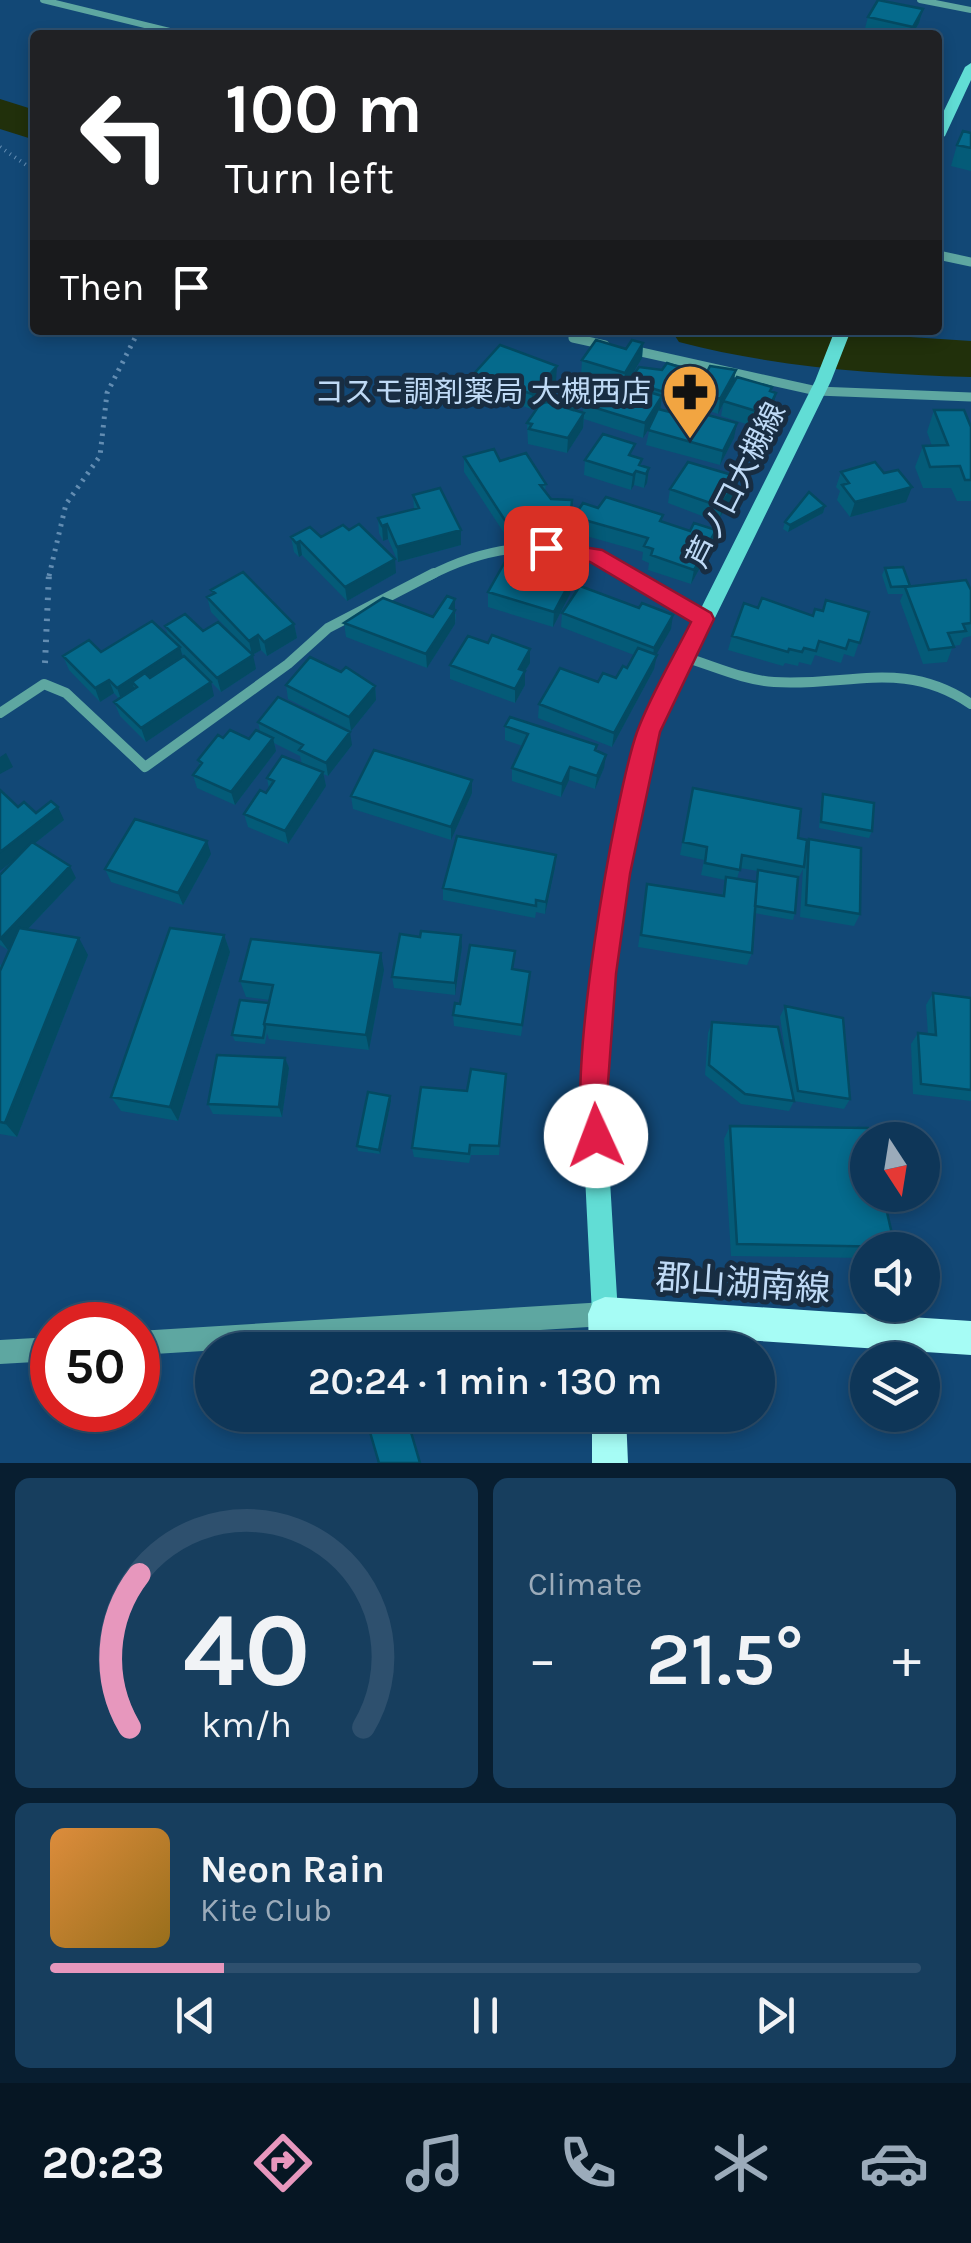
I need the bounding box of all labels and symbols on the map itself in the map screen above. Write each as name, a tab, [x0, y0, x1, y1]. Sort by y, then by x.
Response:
pharmacy icon: コスモ調剤薬局 大槻西店	[660, 362, 720, 441]
place label: コスモ調剤薬局 大槻西店	[314, 374, 651, 410]
street label: 芦ノ口大槻線	[679, 397, 793, 573]
pin	[504, 506, 589, 591]
position arrow	[544, 1084, 648, 1188]
north arrow	[850, 1122, 940, 1212]
street label: 郡山湖南線	[654, 1257, 832, 1310]
speed limit sign: 50	[30, 1302, 160, 1432]

